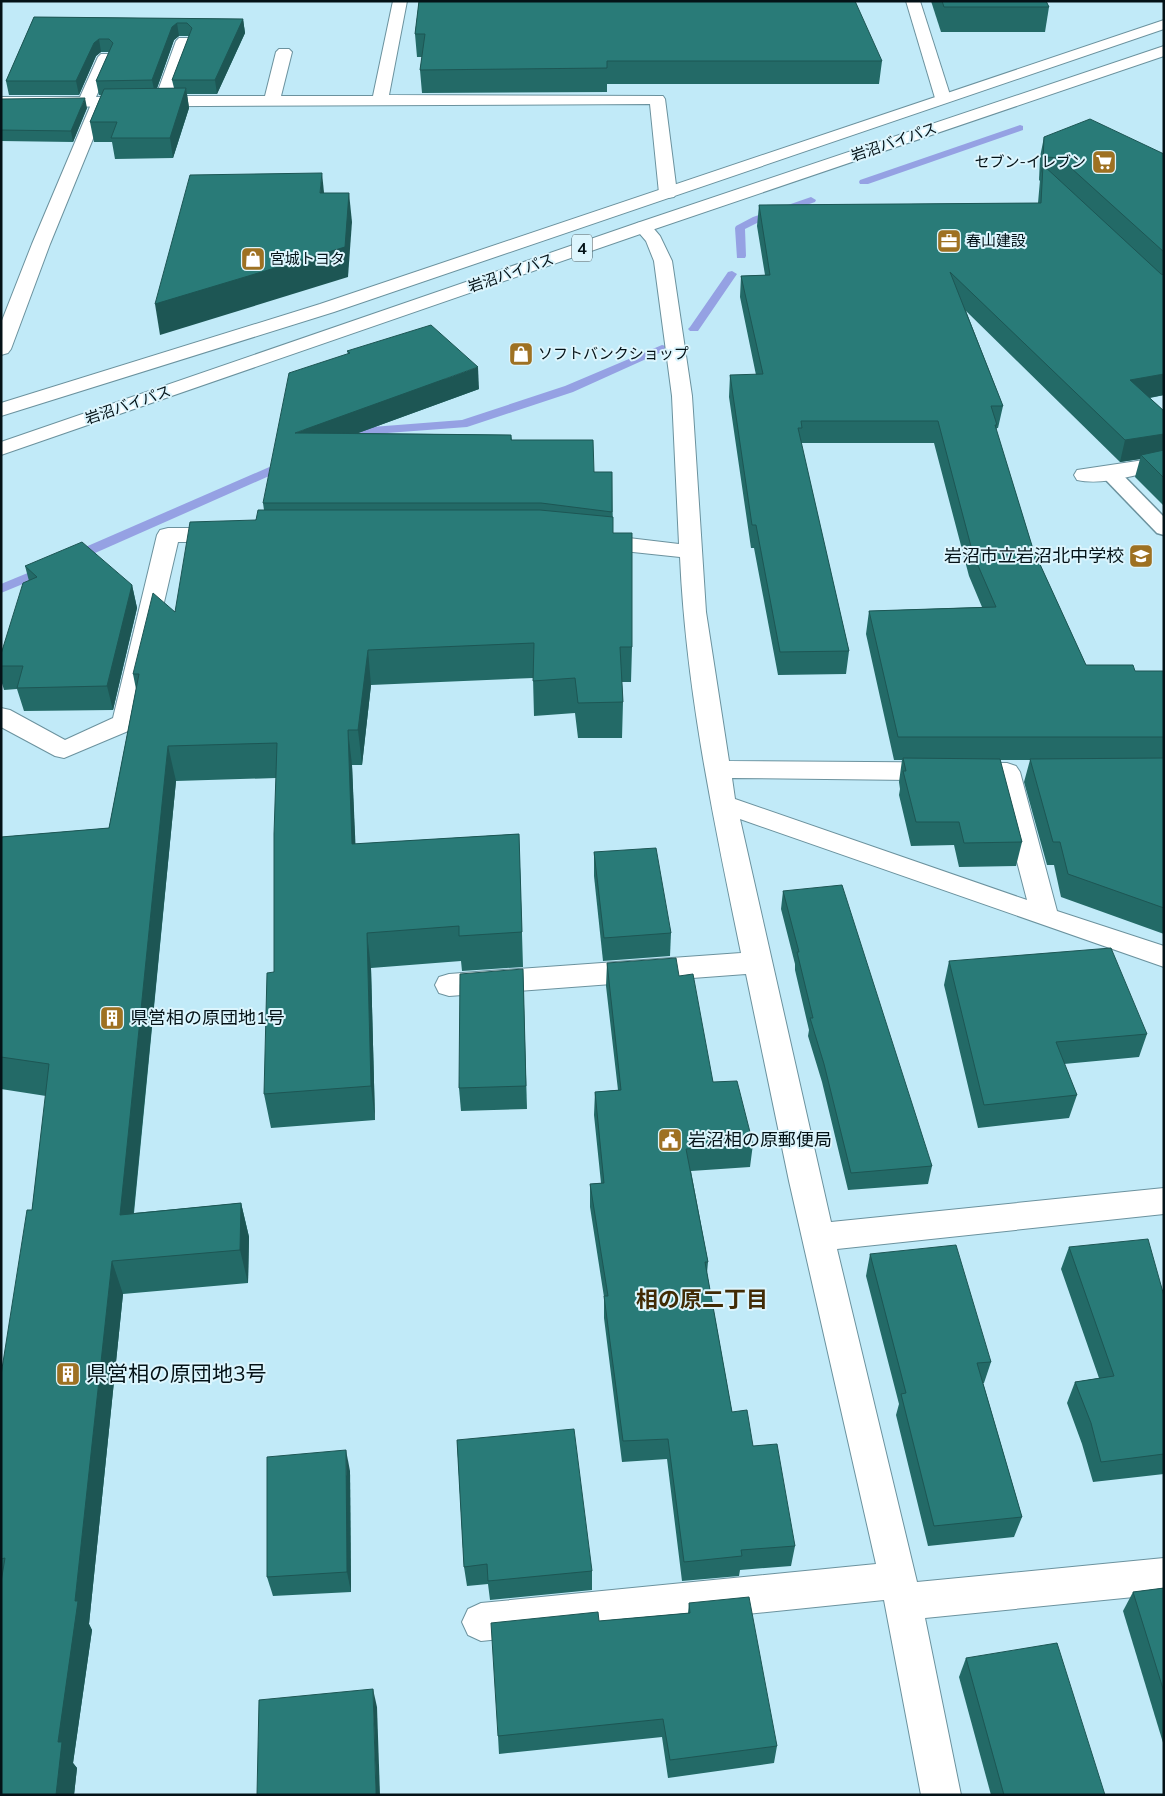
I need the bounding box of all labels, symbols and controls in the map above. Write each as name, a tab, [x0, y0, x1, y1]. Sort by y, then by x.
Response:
street label: 岩沼バイパス	[848, 118, 939, 165]
supermarket icon: セブン-イレブン	[1091, 149, 1117, 175]
place label: セブン-イレブン	[975, 152, 1086, 171]
office icon: 春山建設	[936, 228, 962, 254]
place label: 春山建設	[966, 231, 1026, 250]
road number: 4	[572, 234, 592, 262]
shop icon: 宮城トヨタ	[240, 246, 266, 272]
place label: 宮城トヨタ	[270, 249, 345, 268]
street label: 岩沼バイパス	[465, 249, 556, 296]
shop icon: ソフトバンクショップ	[508, 341, 534, 367]
place label: ソフトバンクショップ	[538, 344, 689, 363]
street label: 岩沼バイパス	[82, 381, 173, 428]
school or university icon: 岩沼市立岩沼北中学校	[1128, 543, 1154, 569]
place label: 岩沼市立岩沼北中学校	[944, 544, 1124, 567]
building icon: 県営相の原団地1号	[99, 1005, 125, 1031]
place label: 県営相の原団地1号	[130, 1006, 285, 1029]
public building icon: 岩沼相の原郵便局	[657, 1127, 683, 1153]
place label: 岩沼相の原郵便局	[688, 1128, 832, 1151]
district label: 相の原二丁目	[636, 1285, 768, 1313]
place label: 県営相の原団地3号	[86, 1360, 267, 1386]
building icon: 県営相の原団地3号	[55, 1361, 81, 1387]

